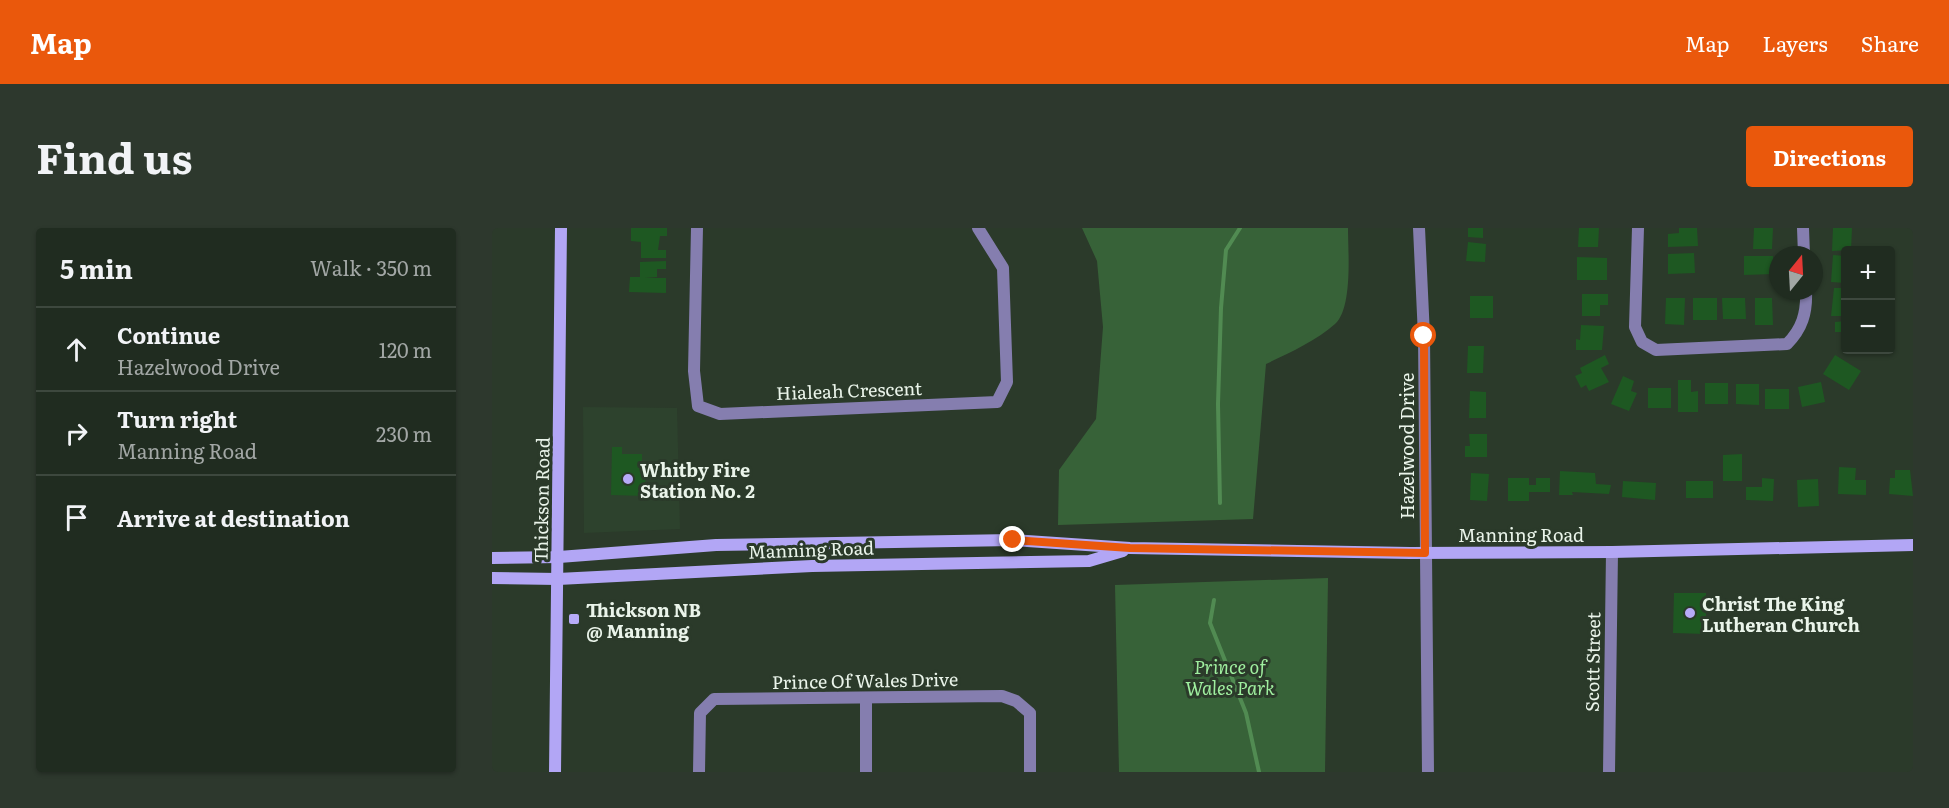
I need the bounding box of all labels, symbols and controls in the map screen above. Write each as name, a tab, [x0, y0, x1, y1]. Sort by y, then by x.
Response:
text: Map	[30, 21, 92, 63]
text: Map	[1685, 27, 1730, 58]
text: Layers	[1763, 27, 1828, 58]
text: Share	[1861, 27, 1919, 58]
text: Find us	[36, 125, 193, 187]
button: Directions	[1746, 126, 1913, 187]
north arrow	[1769, 246, 1823, 300]
map controls	[1841, 246, 1895, 354]
button: +	[1841, 246, 1895, 300]
text: 5 min	[60, 248, 133, 287]
text: Walk · 350 m	[310, 252, 432, 282]
button: −	[1841, 300, 1895, 354]
text: Continue	[117, 318, 220, 351]
route start	[1410, 322, 1436, 348]
icon: ahead	[60, 333, 93, 366]
text: 120 m	[379, 334, 432, 364]
text: Hazelwood Drive	[117, 351, 280, 381]
street label: Hazelwood Drive	[1393, 373, 1420, 519]
street label: Hialeah Crescent	[776, 374, 923, 406]
text: Turn right	[117, 402, 237, 435]
icon: right	[60, 417, 93, 450]
text: 230 m	[376, 418, 432, 448]
text: Manning Road	[117, 435, 257, 465]
street label: Thickson Road	[526, 437, 556, 563]
place label: Whitby Fire Station No. 2	[640, 456, 755, 504]
marker: Whitby Fire Station No. 2	[621, 472, 635, 486]
icon: arrive	[60, 501, 93, 534]
text: Arrive at destination	[117, 501, 350, 534]
street label: Manning Road	[1458, 521, 1584, 548]
route end	[999, 526, 1025, 552]
street label: Manning Road	[748, 533, 874, 565]
place label: Christ The King Lutheran Church	[1702, 590, 1860, 638]
place label: Thickson NB @ Manning	[586, 596, 701, 644]
marker: Christ The King Lutheran Church	[1683, 606, 1697, 620]
street label: Scott Street	[1578, 611, 1606, 712]
marker: Thickson NB @ Manning	[567, 612, 581, 626]
park label: Prince of Wales Park	[1185, 653, 1275, 701]
street label: Prince Of Wales Drive	[772, 665, 958, 695]

